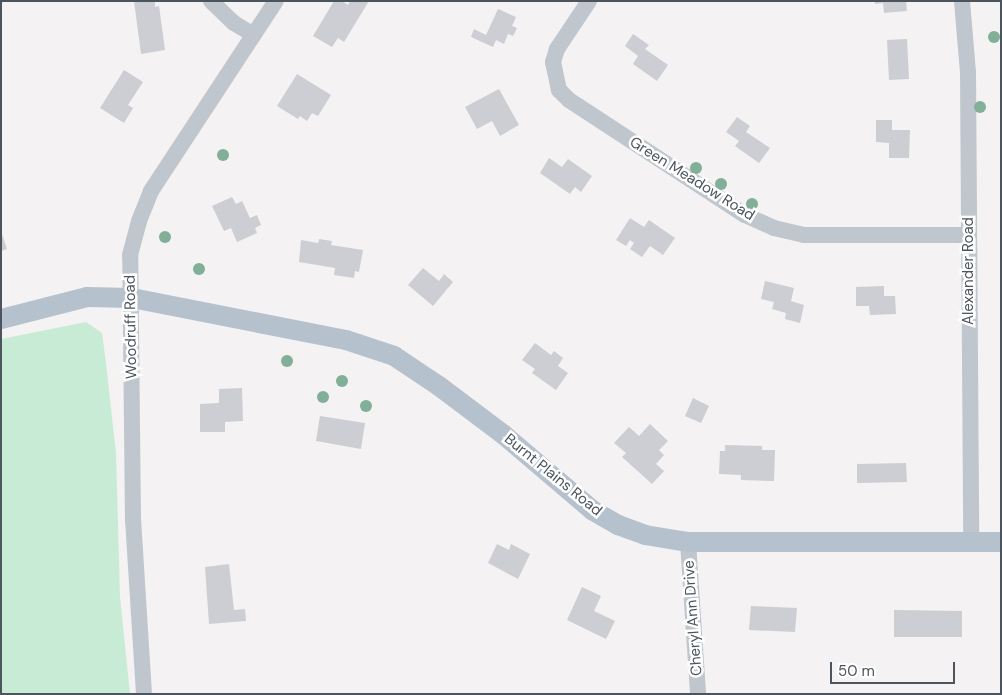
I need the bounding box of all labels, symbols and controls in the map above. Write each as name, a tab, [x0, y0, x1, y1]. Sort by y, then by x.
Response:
street label: Green Meadow Road	[626, 133, 758, 225]
street label: Alexander Road	[960, 217, 978, 325]
street label: Woodruff Road	[121, 275, 141, 379]
street label: Burnt Plains Road	[501, 430, 605, 520]
street label: Cheryl Ann Drive	[680, 560, 706, 676]
scale bar	[832, 652, 957, 684]
text: 50 m	[838, 661, 875, 681]

